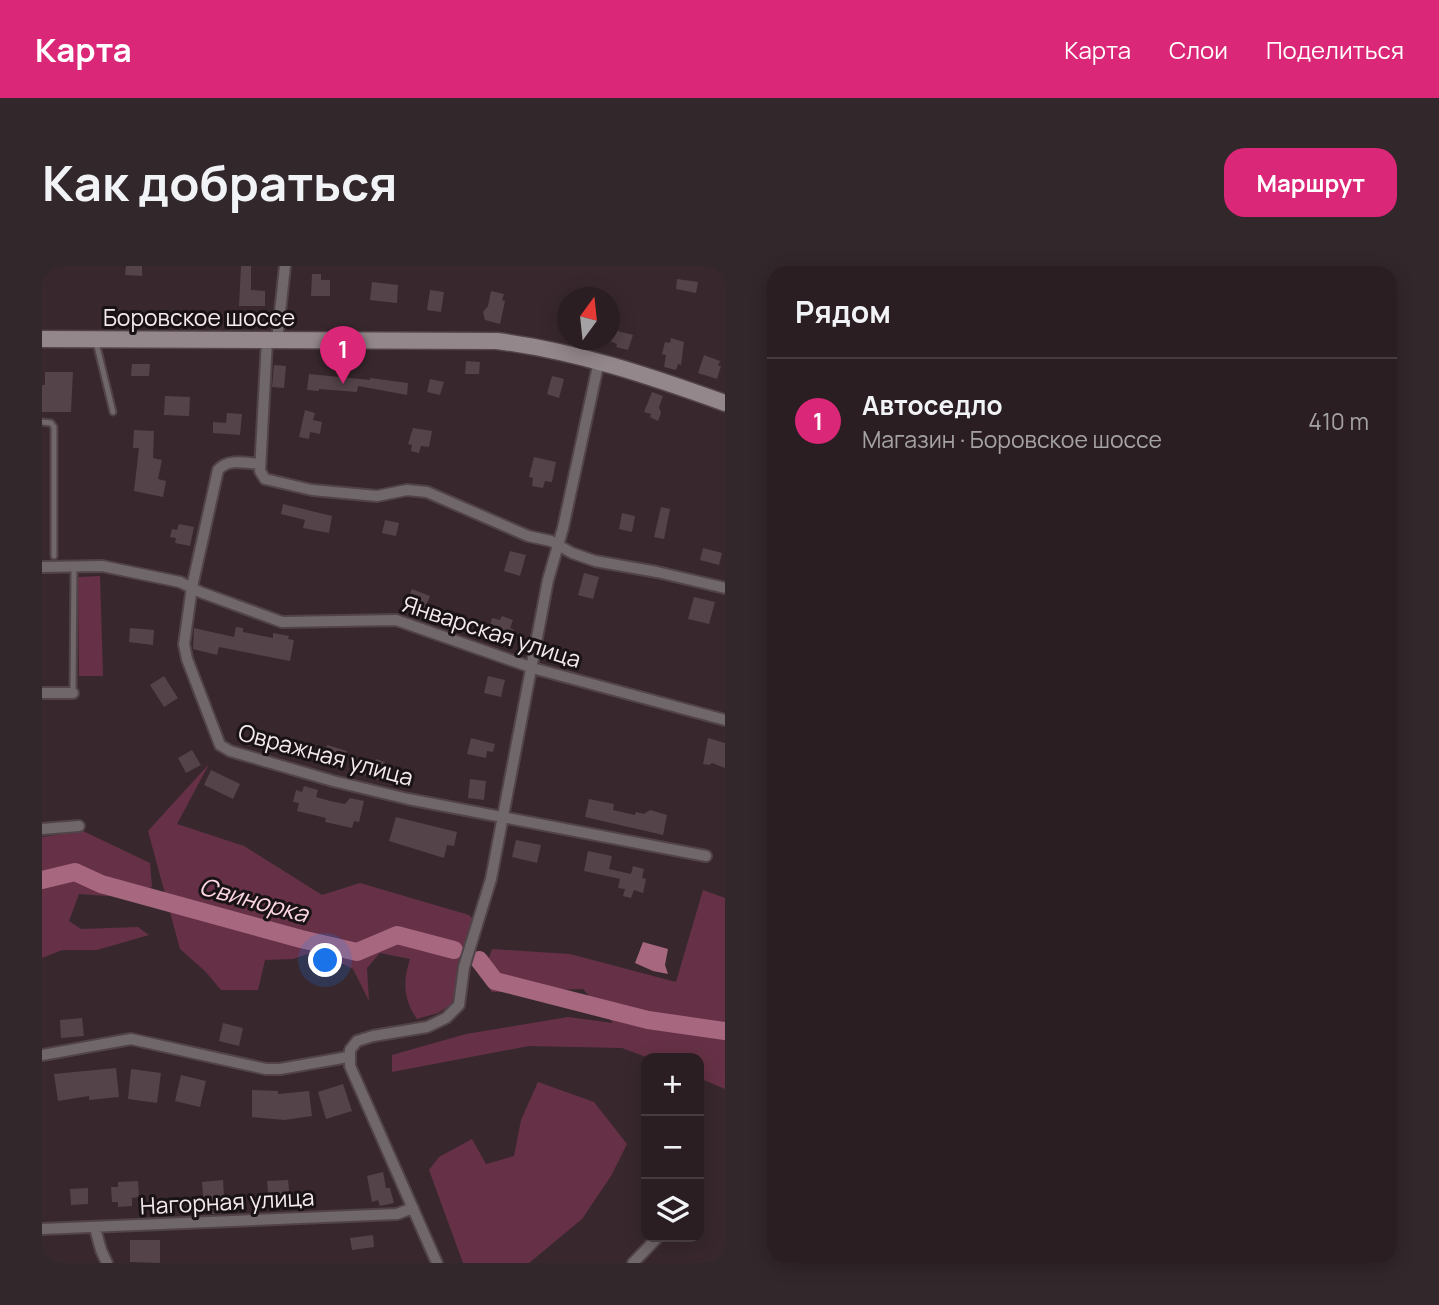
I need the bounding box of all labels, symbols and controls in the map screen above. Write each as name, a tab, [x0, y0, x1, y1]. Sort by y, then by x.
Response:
text: Карта	[35, 27, 132, 72]
text: Карта	[1064, 33, 1131, 66]
text: Слои	[1169, 33, 1228, 66]
text: Поделиться	[1266, 33, 1404, 66]
button: Маршрут	[1224, 148, 1397, 217]
text: Как добраться	[42, 149, 397, 216]
north arrow	[557, 287, 620, 350]
text: Рядом	[795, 291, 891, 332]
street label: Боровское шоссе	[103, 301, 295, 333]
pin: 1	[320, 326, 366, 384]
text: Автоседло	[862, 387, 1002, 423]
text: 1	[813, 405, 823, 437]
text: 410 m	[1308, 405, 1369, 437]
text: Магазин · Боровское шоссе	[862, 423, 1162, 455]
street label: Январская улица	[399, 587, 585, 675]
street label: Овражная улица	[235, 715, 417, 793]
water label: Свинорка	[196, 869, 314, 930]
your location	[308, 943, 342, 977]
map controls	[641, 1053, 704, 1242]
button: +	[641, 1053, 704, 1116]
button: −	[641, 1116, 704, 1179]
button: layers	[641, 1179, 704, 1242]
street label: Нагорная улица	[139, 1180, 315, 1222]

